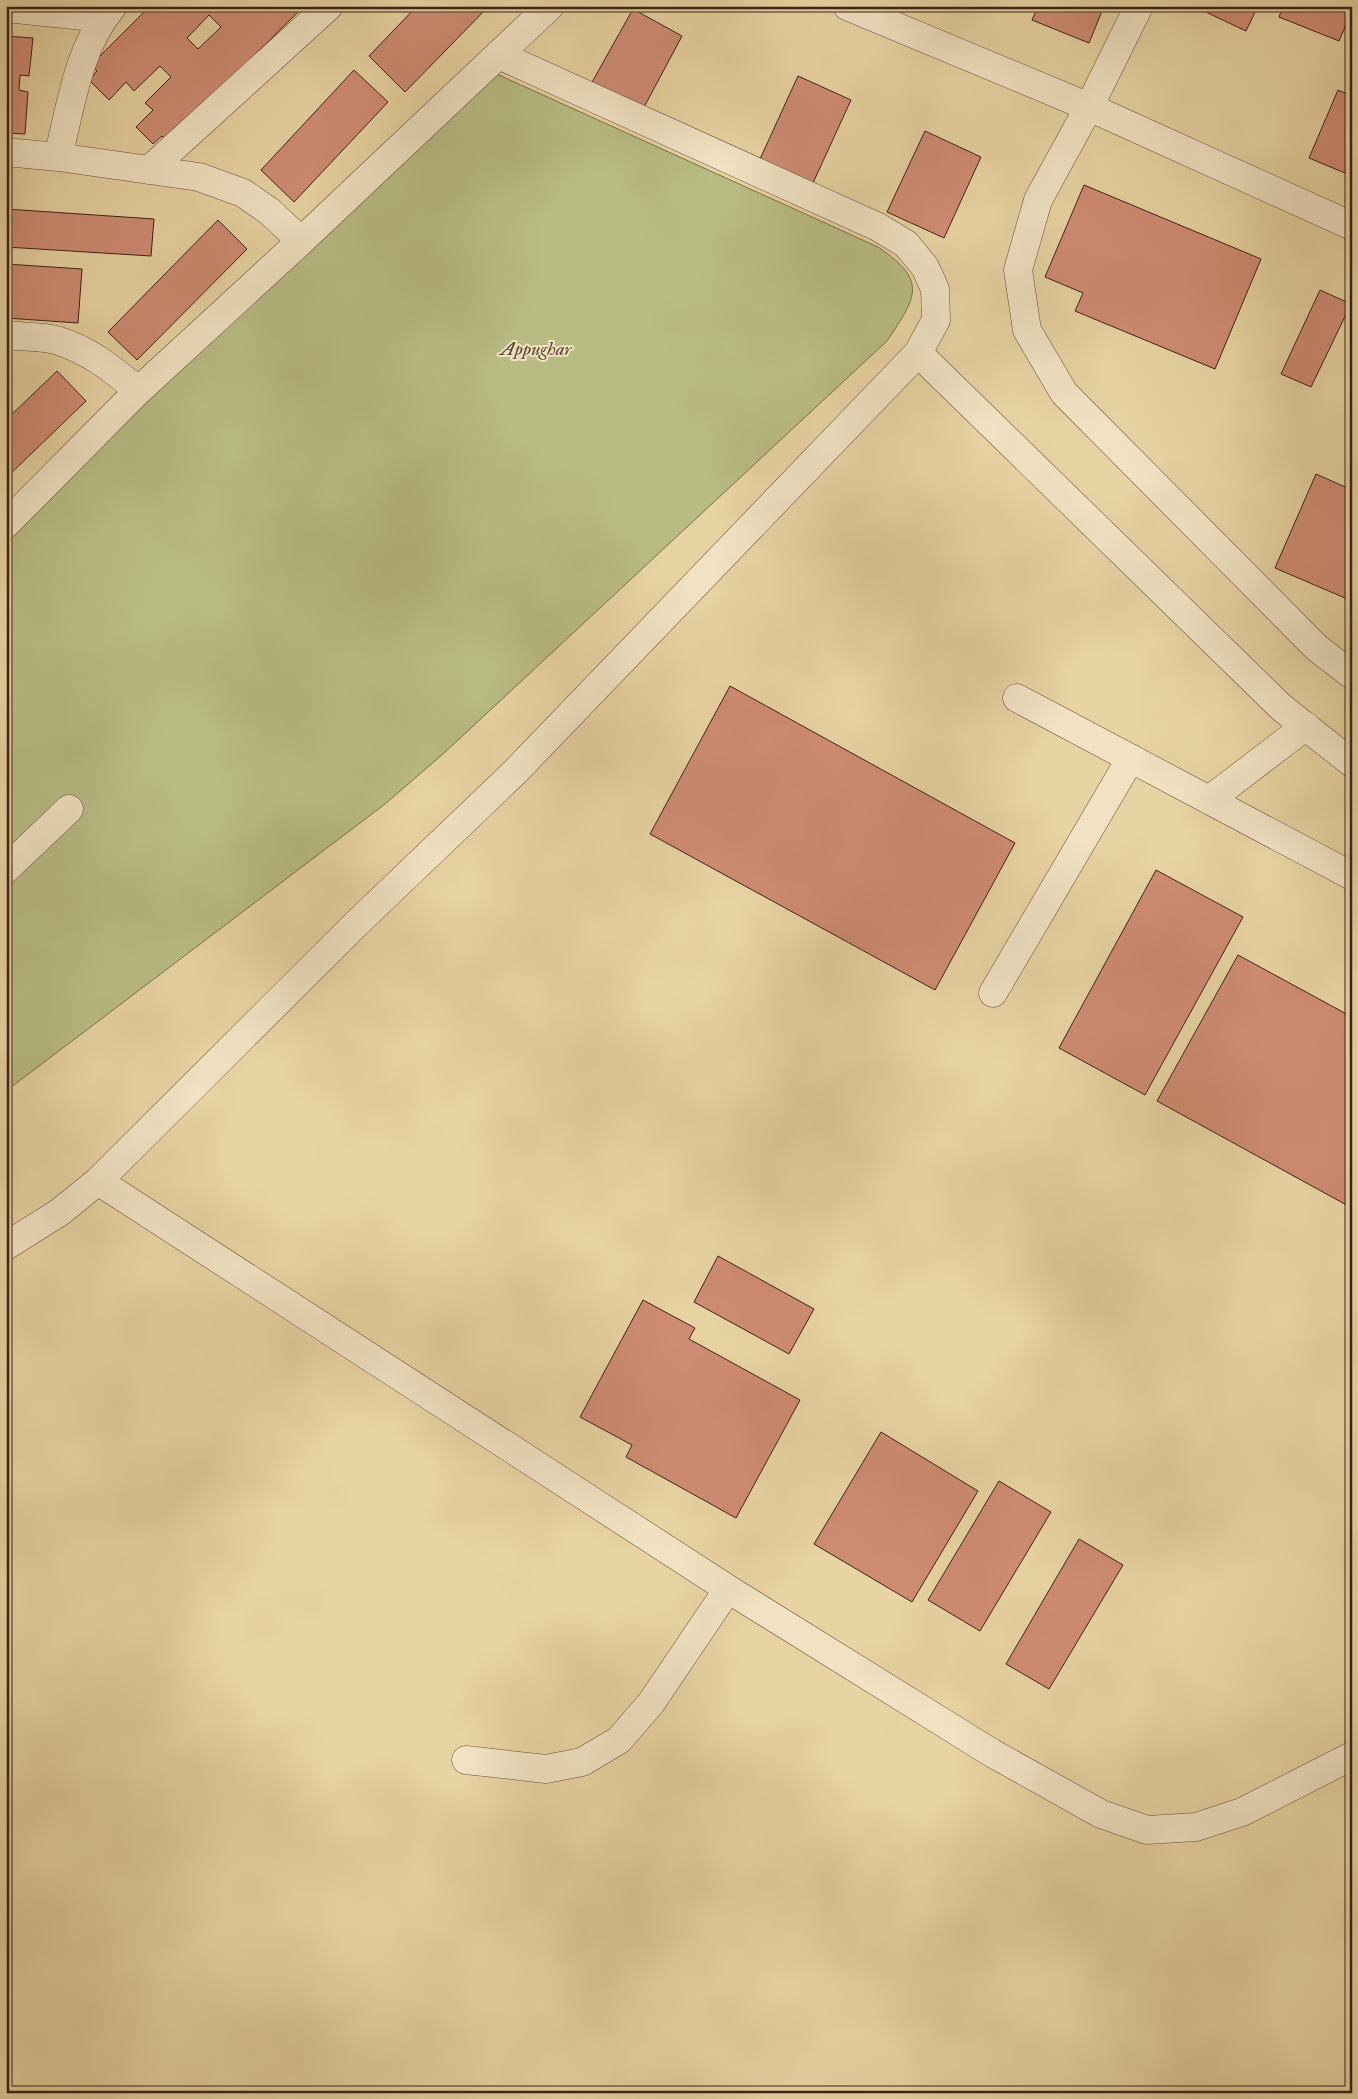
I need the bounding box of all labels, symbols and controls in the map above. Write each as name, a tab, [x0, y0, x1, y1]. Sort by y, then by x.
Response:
park label: Appughar	[498, 337, 573, 361]

